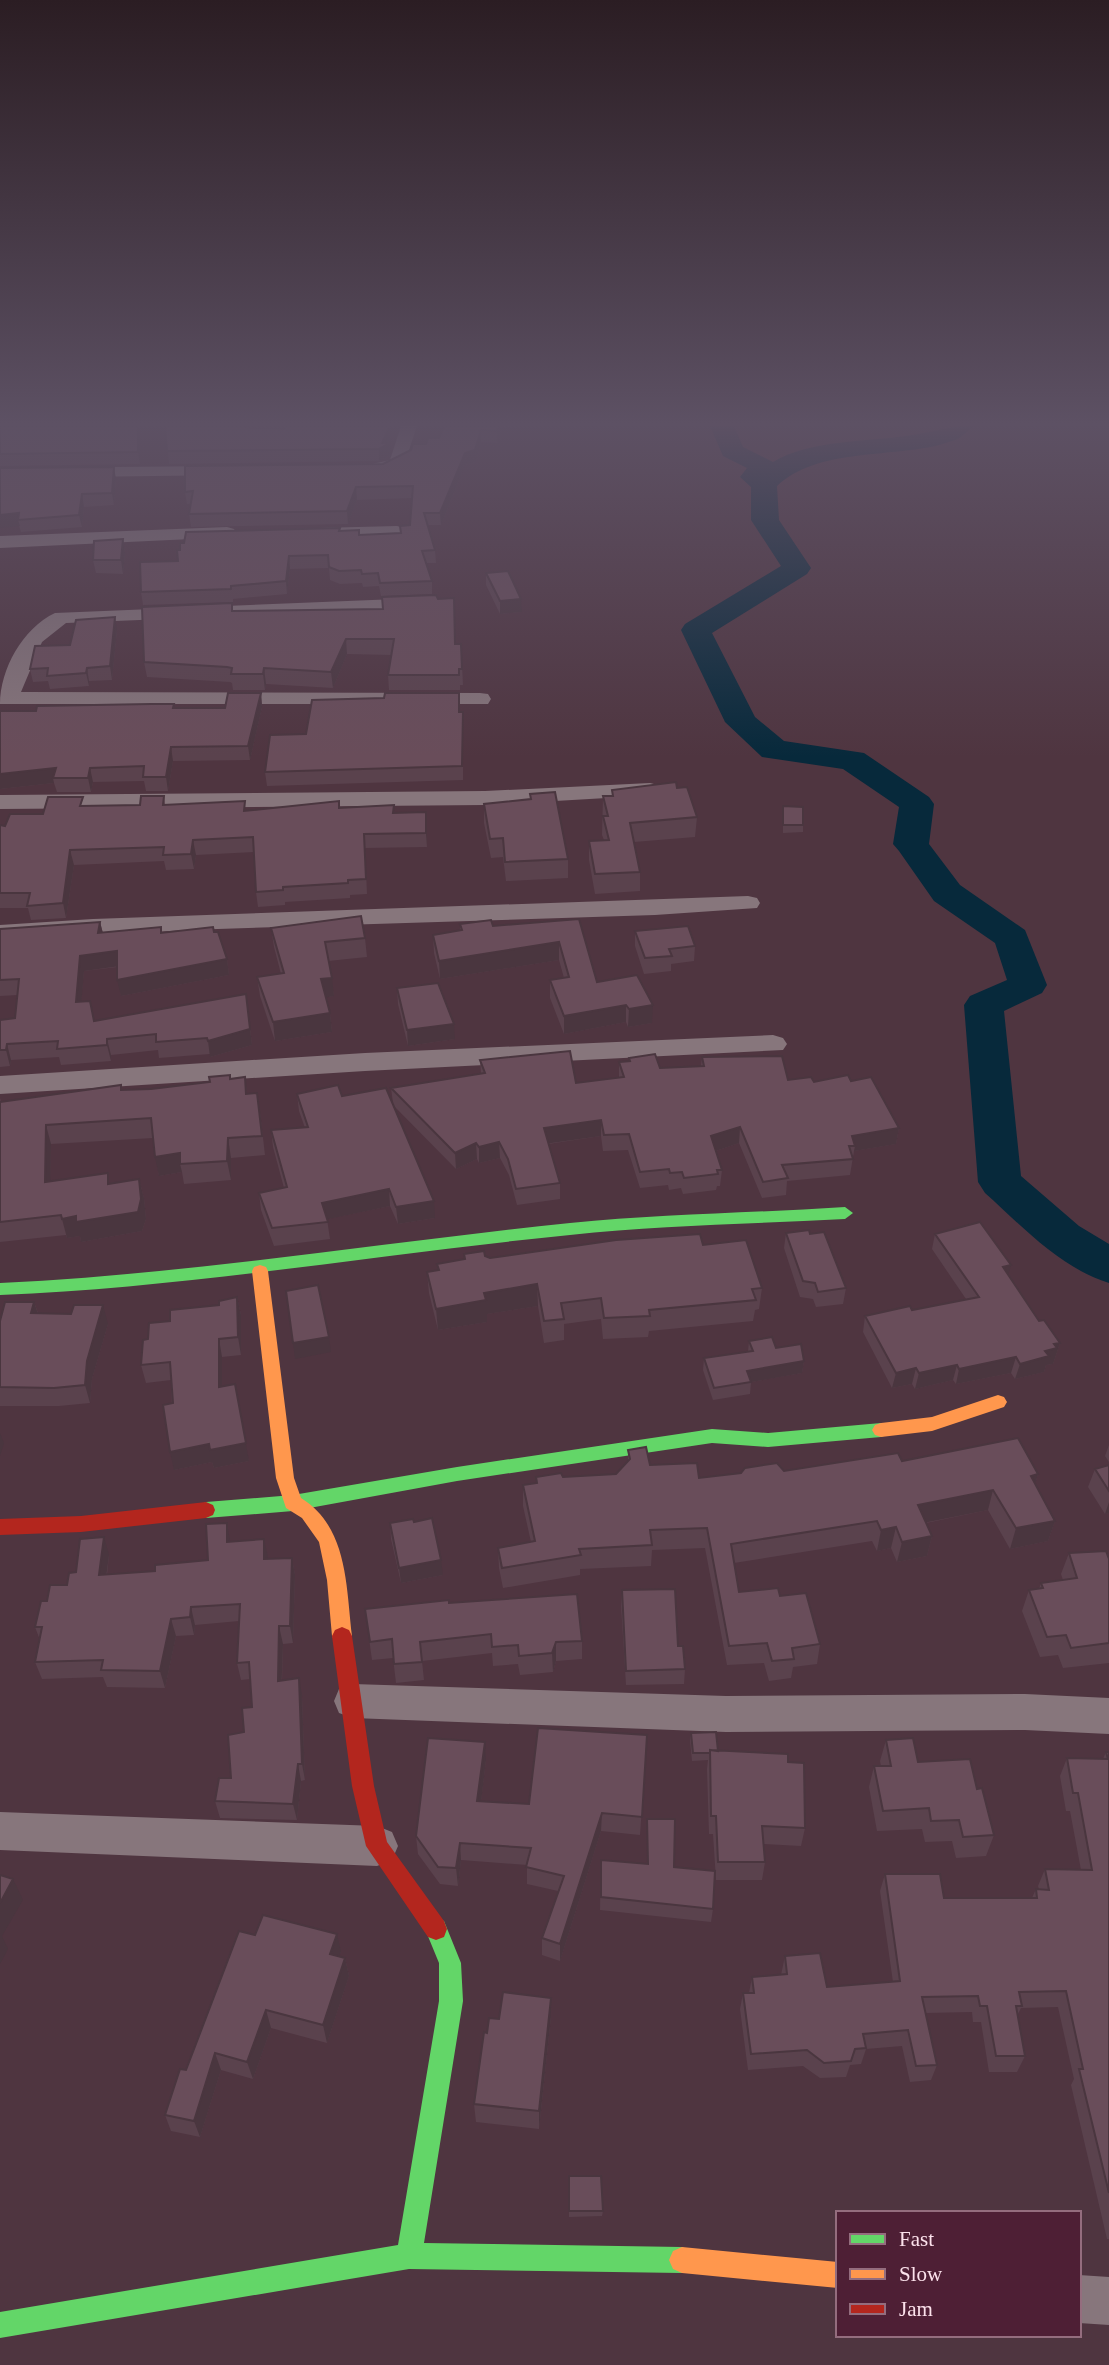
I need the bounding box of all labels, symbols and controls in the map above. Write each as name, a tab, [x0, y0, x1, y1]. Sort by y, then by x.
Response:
legend	[836, 2211, 1081, 2337]
text: Fast	[899, 2227, 934, 2251]
text: Slow	[899, 2262, 943, 2286]
text: Jam	[899, 2297, 933, 2321]

